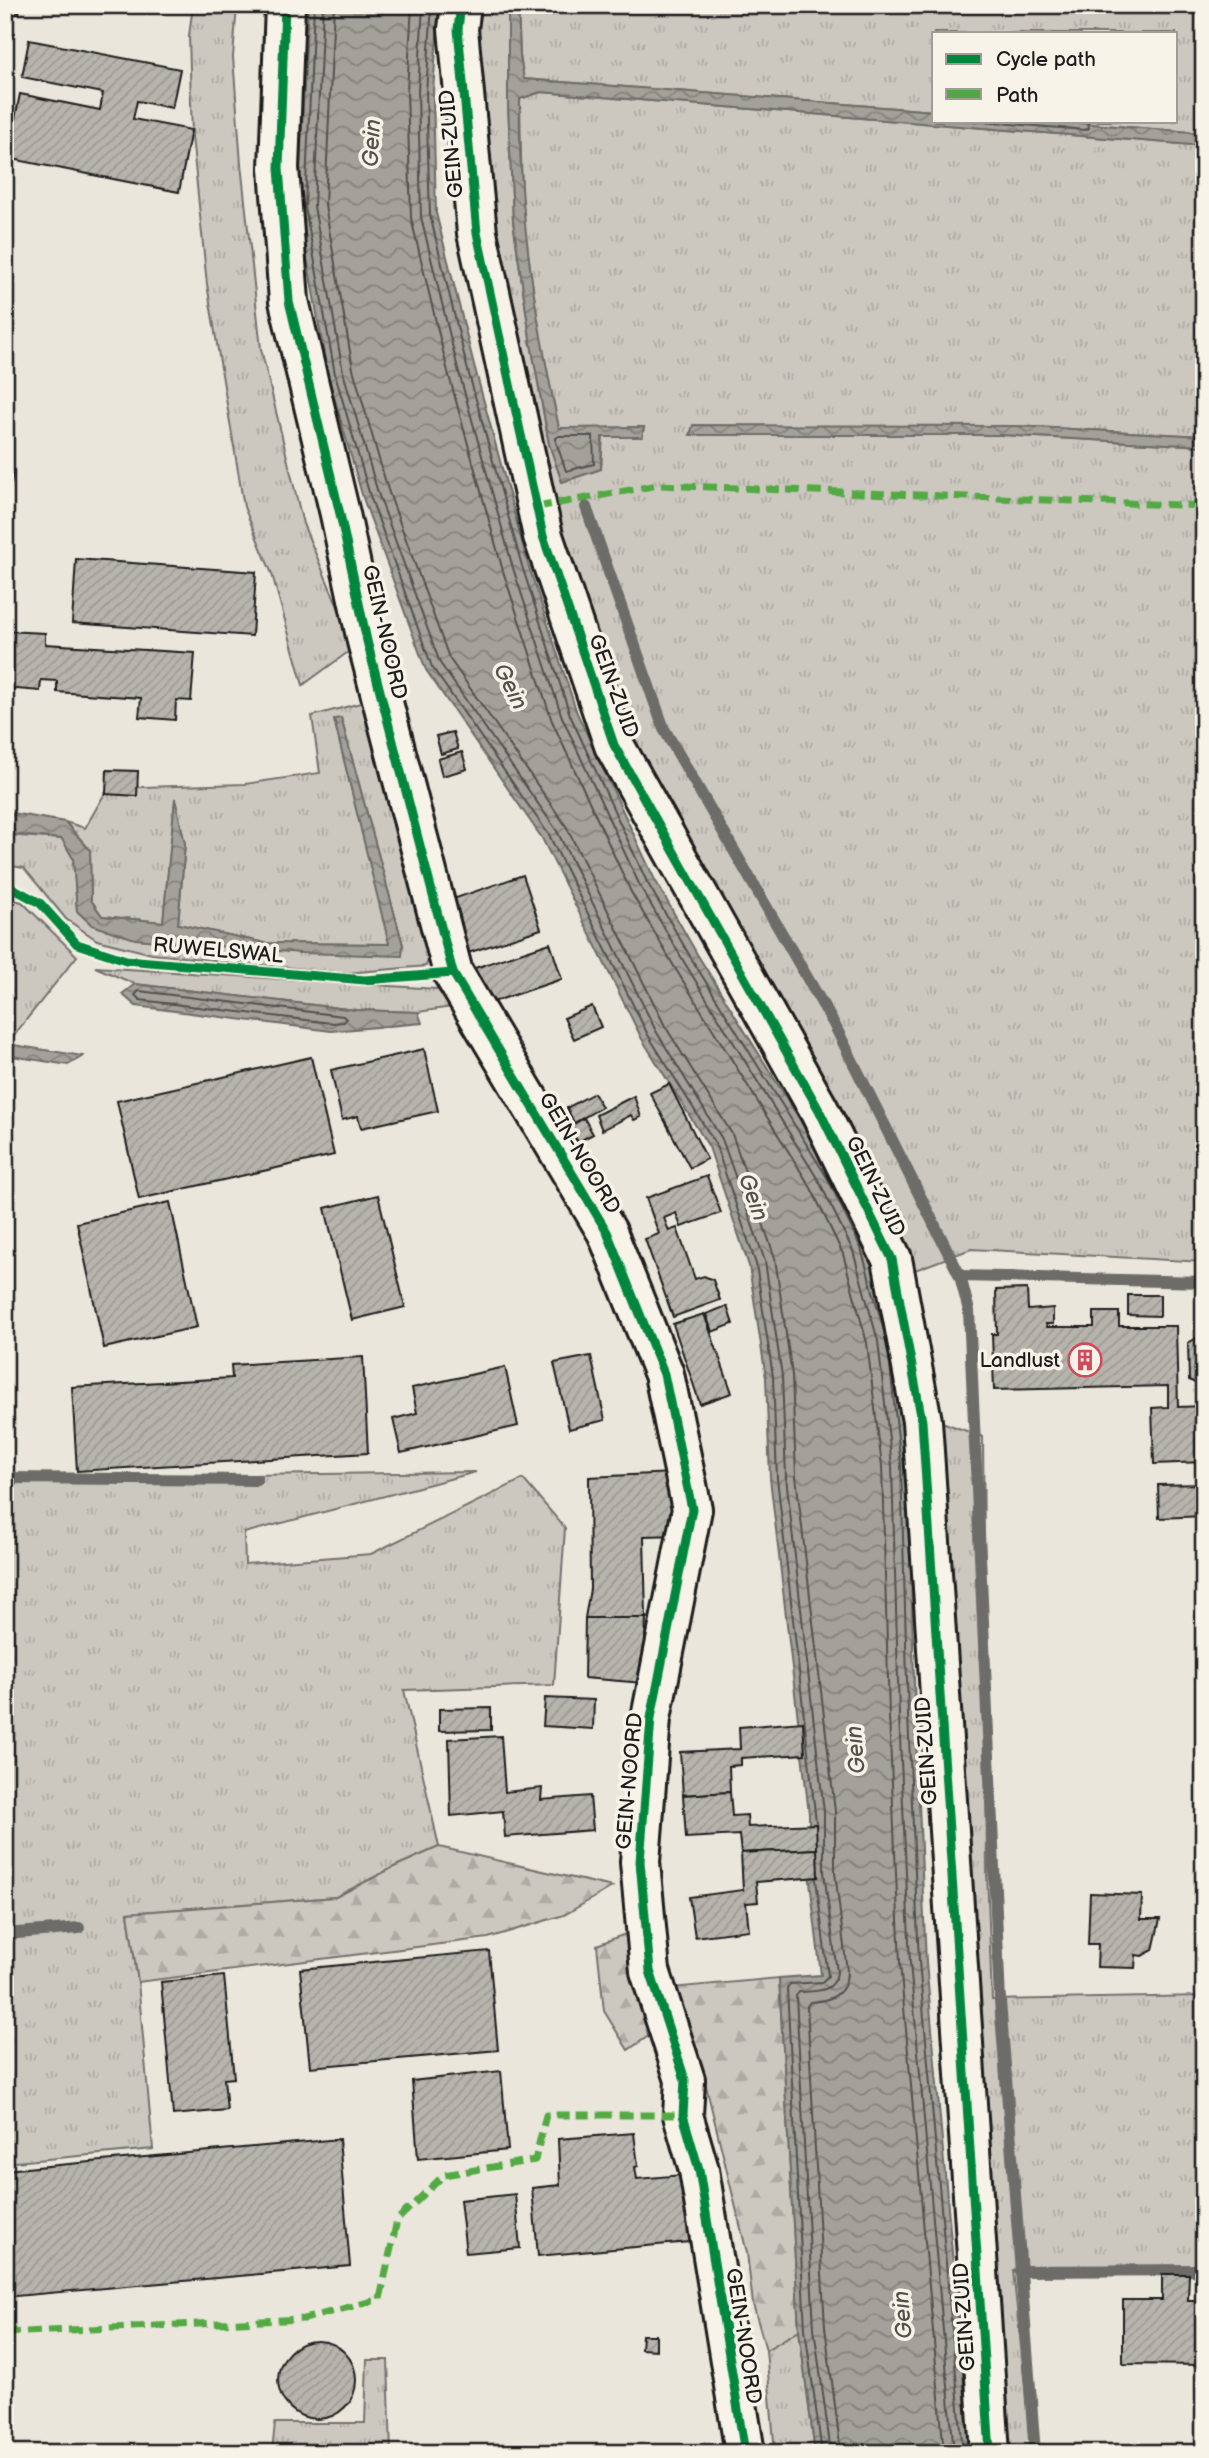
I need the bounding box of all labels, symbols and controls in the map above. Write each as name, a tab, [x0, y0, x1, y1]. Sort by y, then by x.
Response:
legend	[932, 32, 1178, 122]
text: Cycle path	[996, 47, 1096, 72]
text: Path	[996, 83, 1038, 108]
street label: GEIN-ZUID	[434, 89, 469, 199]
water label: Gein	[357, 118, 387, 168]
street label: GEIN-NOORD	[357, 562, 412, 702]
street label: GEIN-ZUID	[583, 631, 644, 742]
water label: Gein	[487, 659, 534, 714]
street label: RUWELSWAL	[152, 932, 284, 969]
street label: GEIN-NOORD	[533, 1088, 626, 1219]
street label: GEIN-ZUID	[840, 1132, 911, 1241]
water label: Gein	[732, 1170, 774, 1225]
building icon: Landlust	[1066, 1341, 1104, 1379]
place label: Landlust	[980, 1348, 1061, 1373]
street label: GEIN-ZUID	[910, 1696, 943, 1806]
street label: GEIN-NOORD	[611, 1712, 648, 1851]
water label: Gein	[840, 1725, 872, 1775]
street label: GEIN-ZUID	[948, 2262, 981, 2372]
street label: GEIN-NOORD	[720, 2266, 767, 2406]
water label: Gein	[887, 2290, 919, 2340]

